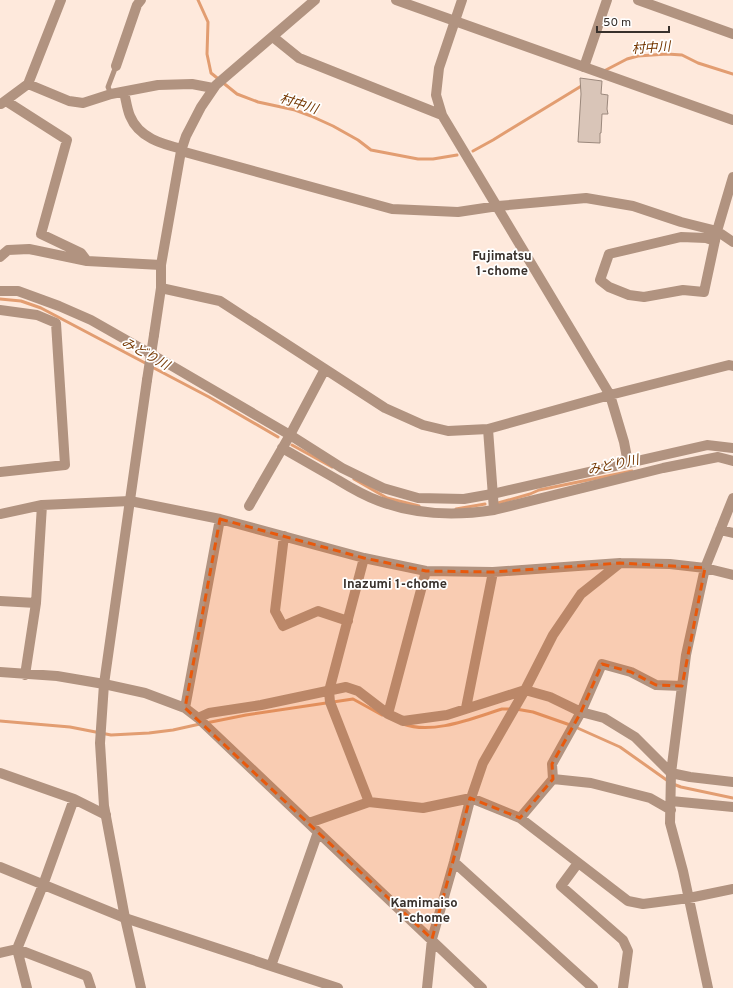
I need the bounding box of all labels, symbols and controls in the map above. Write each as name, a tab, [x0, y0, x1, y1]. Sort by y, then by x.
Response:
scale bar	[597, 8, 669, 34]
text: 50 m	[603, 15, 631, 31]
water label: 村中川	[631, 40, 673, 58]
water label: 村中川	[277, 91, 321, 119]
district label: Fujimatsu 1-chome	[472, 249, 532, 280]
water label: みどり川	[118, 335, 173, 375]
water label: みどり川	[586, 452, 642, 479]
district label: Inazumi 1-chome	[343, 577, 447, 593]
district label: Kamimaiso 1-chome	[390, 896, 458, 927]

